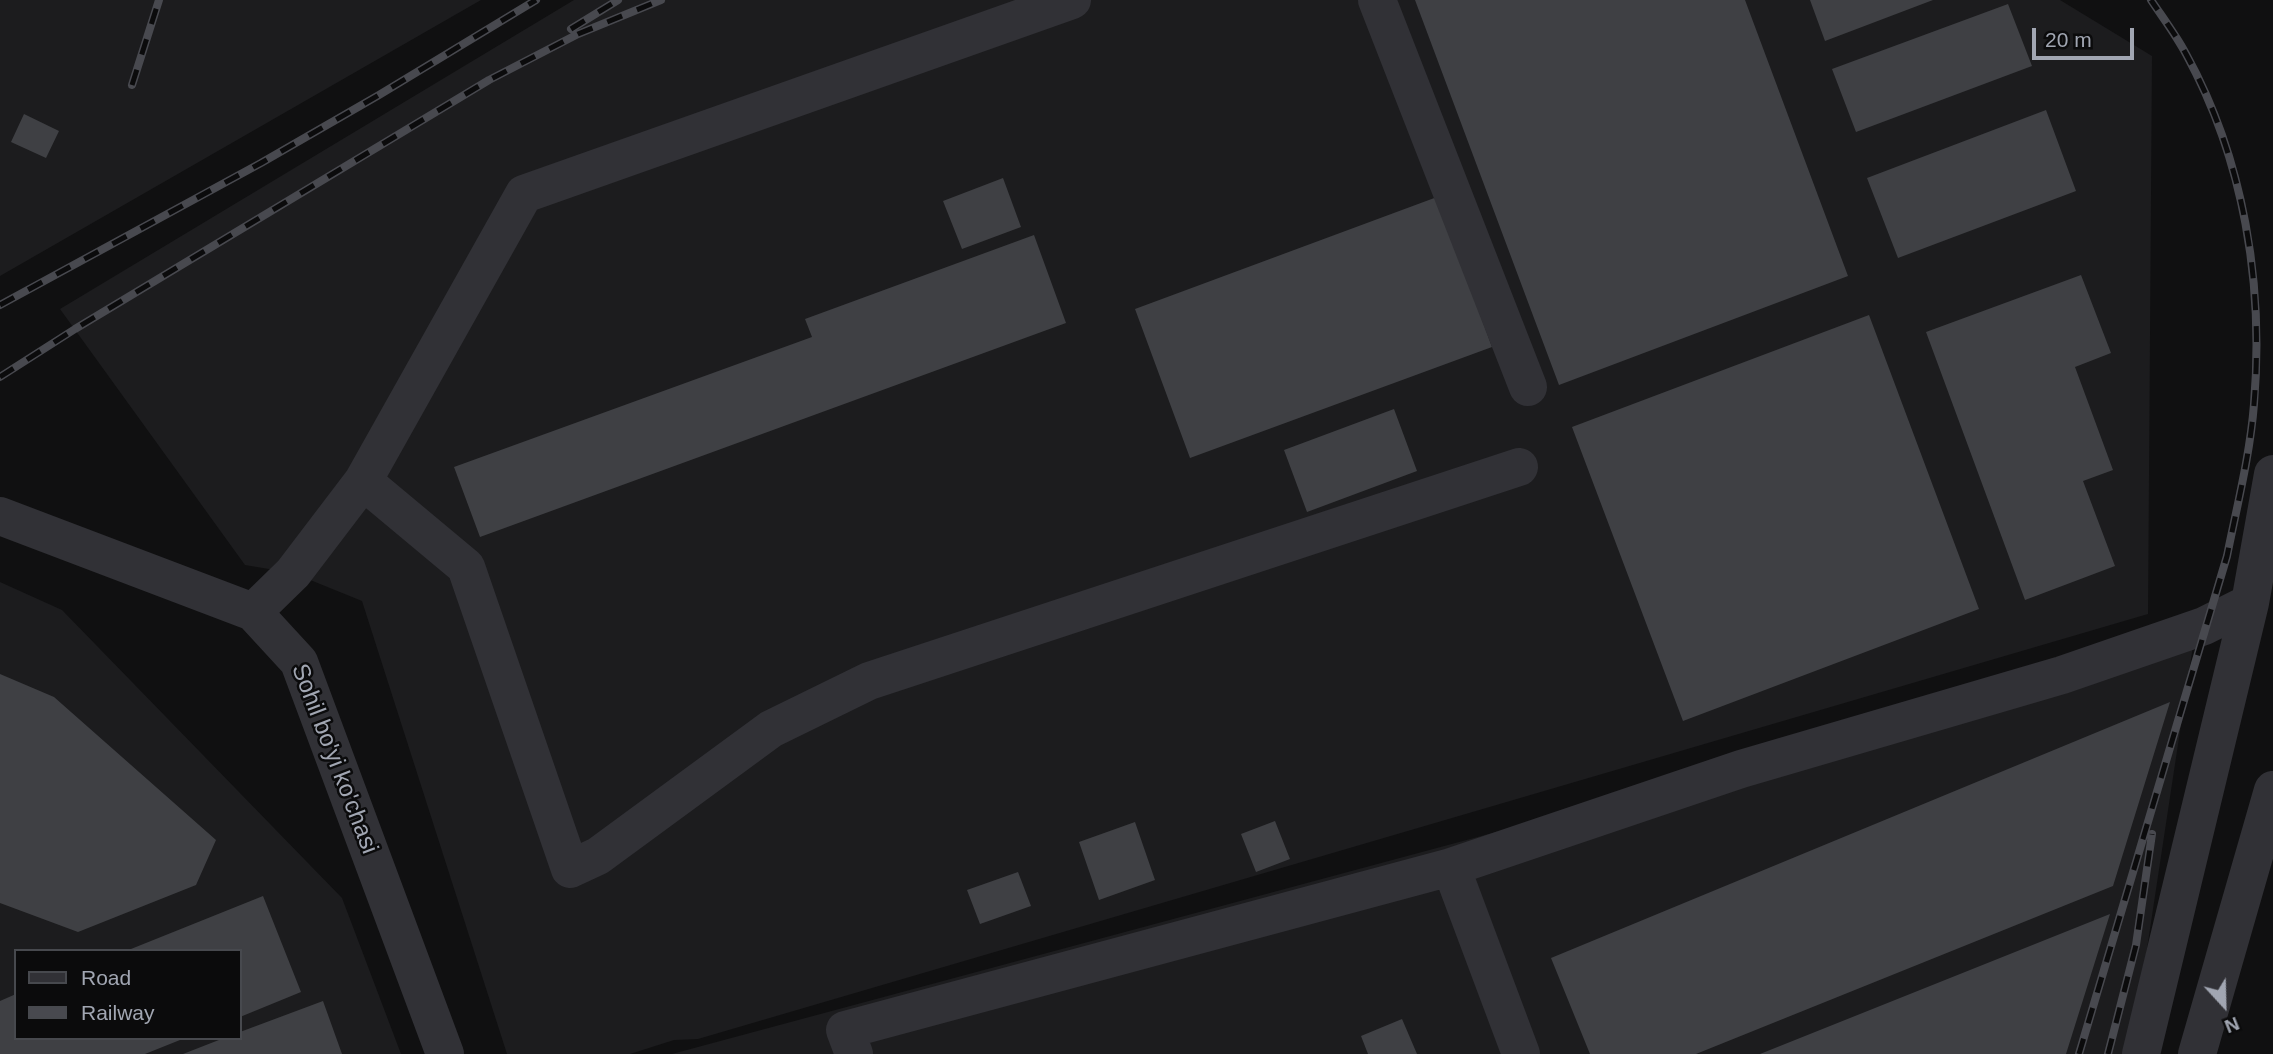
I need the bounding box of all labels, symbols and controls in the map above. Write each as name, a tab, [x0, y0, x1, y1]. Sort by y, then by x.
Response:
scale bar	[2035, 14, 2136, 58]
text: 20 m	[2045, 28, 2092, 51]
street label: Sohil bo'yi ko'chasi	[284, 660, 384, 858]
legend	[14, 949, 242, 1040]
text: Road	[81, 966, 131, 989]
north arrow	[2189, 970, 2259, 1040]
text: Railway	[81, 1001, 155, 1024]
text: N	[2222, 1013, 2242, 1037]

